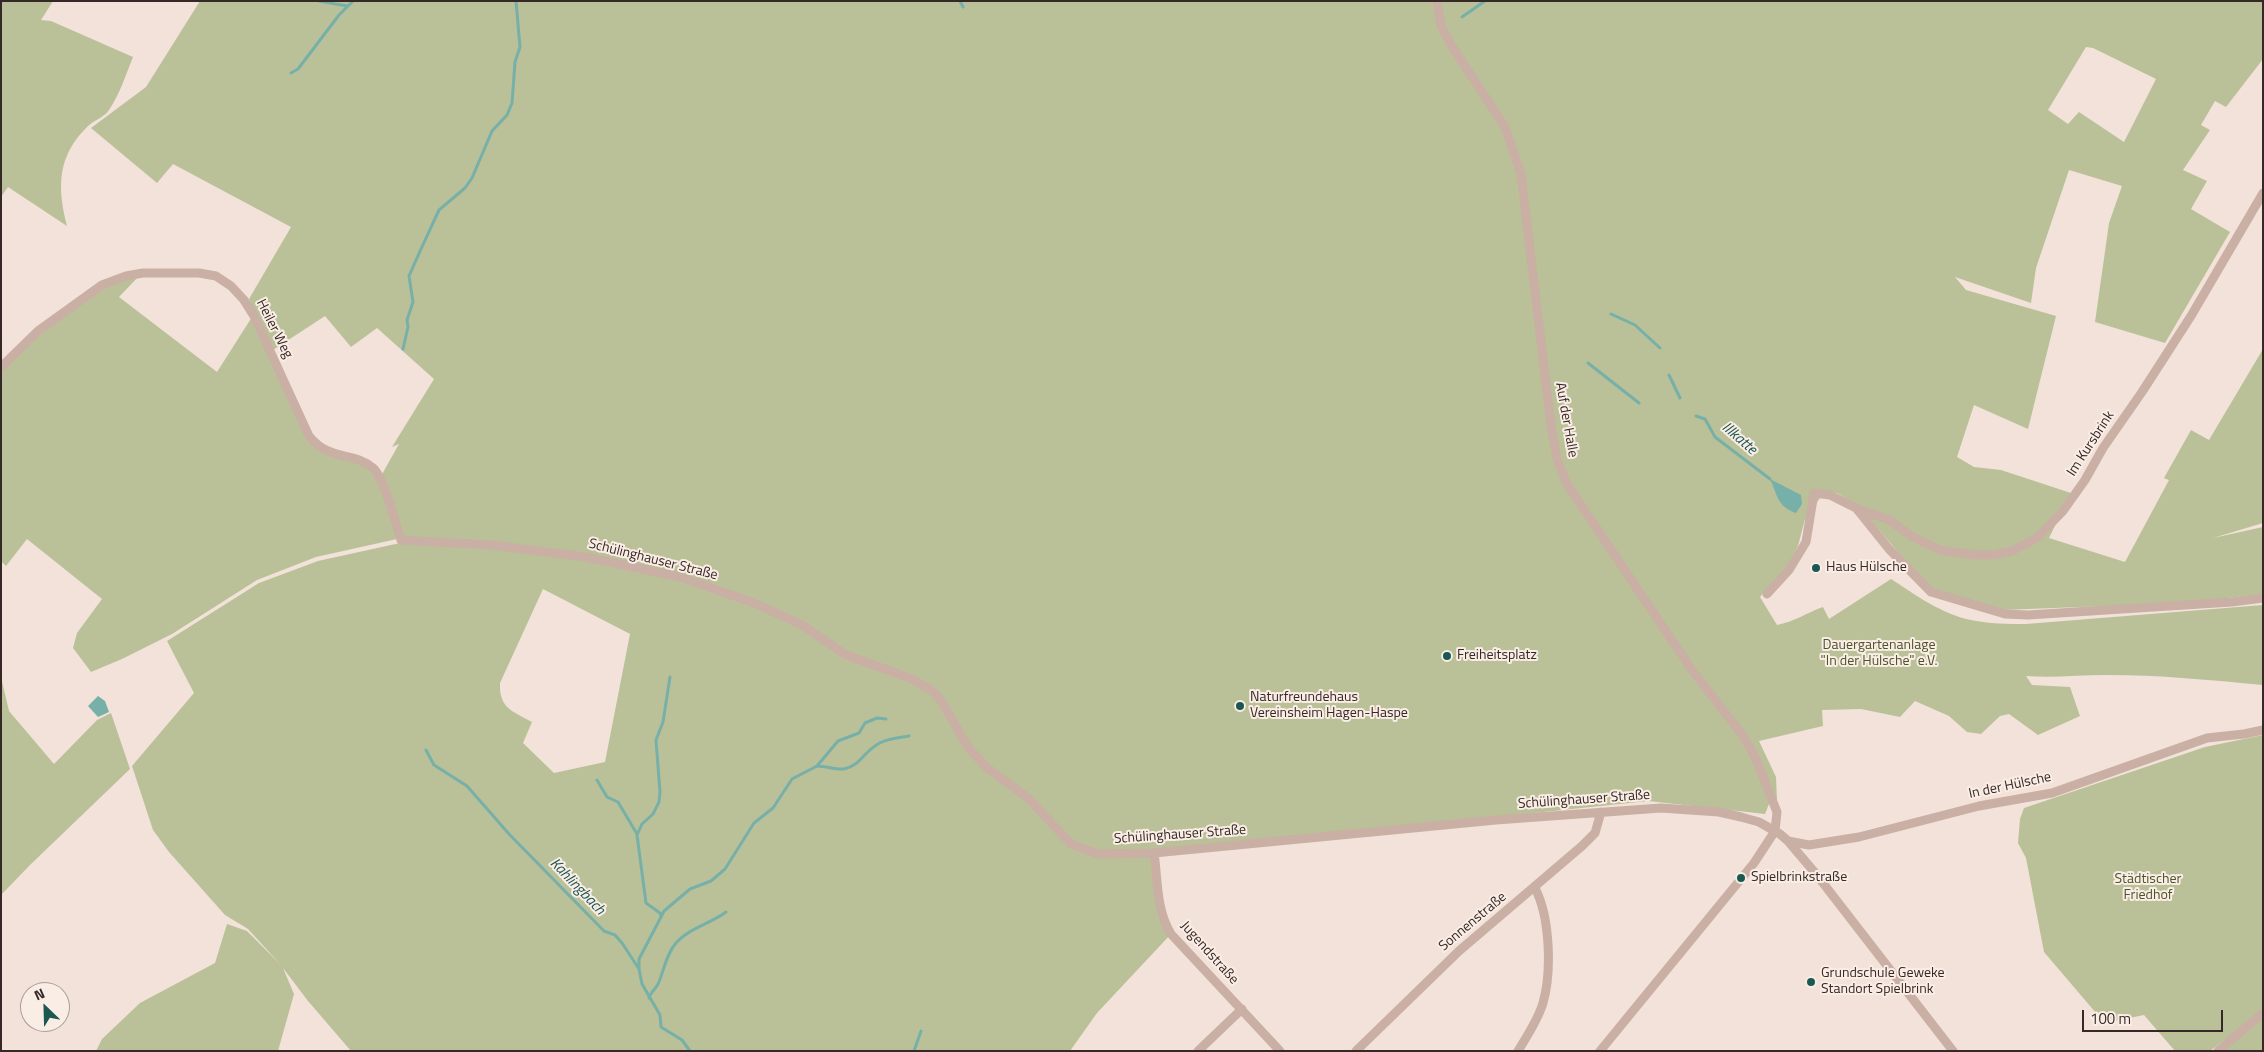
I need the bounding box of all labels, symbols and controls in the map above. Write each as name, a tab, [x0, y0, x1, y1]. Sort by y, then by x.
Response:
street label: Heiler Weg	[252, 297, 296, 361]
street label: Auf der Halle	[1551, 381, 1581, 459]
street label: Im Kursbrink	[2064, 408, 2118, 480]
water label: Illkatte	[1718, 419, 1760, 459]
street label: Schülinghauser Straße	[587, 536, 719, 584]
place label: Haus Hülsche	[1826, 560, 1907, 576]
marker: Haus Hülsche	[1810, 562, 1822, 574]
park label: Dauergartenanlage "In der Hülsche" e.V.	[1821, 638, 1937, 670]
place label: Freiheitsplatz	[1457, 648, 1537, 664]
marker: Freiheitsplatz	[1441, 650, 1453, 662]
place label: Naturfreundehaus Vereinsheim Hagen-Haspe	[1250, 690, 1408, 722]
marker: Naturfreundehaus Vereinsheim Hagen-Haspe	[1234, 700, 1246, 712]
street label: In der Hülsche	[1967, 769, 2053, 803]
street label: Schülinghauser Straße	[1517, 787, 1651, 813]
street label: Schülinghauser Straße	[1113, 822, 1247, 848]
water label: Kahlingbach	[546, 855, 608, 919]
place label: Spielbrinkstraße	[1751, 870, 1847, 886]
marker: Spielbrinkstraße	[1735, 872, 1747, 884]
park label: Städtischer Friedhof	[2115, 872, 2181, 904]
street label: Sonnenstraße	[1436, 889, 1510, 955]
street label: Jugendstraße	[1176, 918, 1242, 988]
place label: Grundschule Geweke Standort Spielbrink	[1821, 966, 1945, 999]
marker: Grundschule Geweke Standort Spielbrink	[1805, 976, 1817, 988]
north arrow	[20, 982, 70, 1032]
text: N	[30, 982, 48, 1005]
scale bar	[2084, 1000, 2225, 1032]
text: 100 m	[2090, 1007, 2131, 1030]

